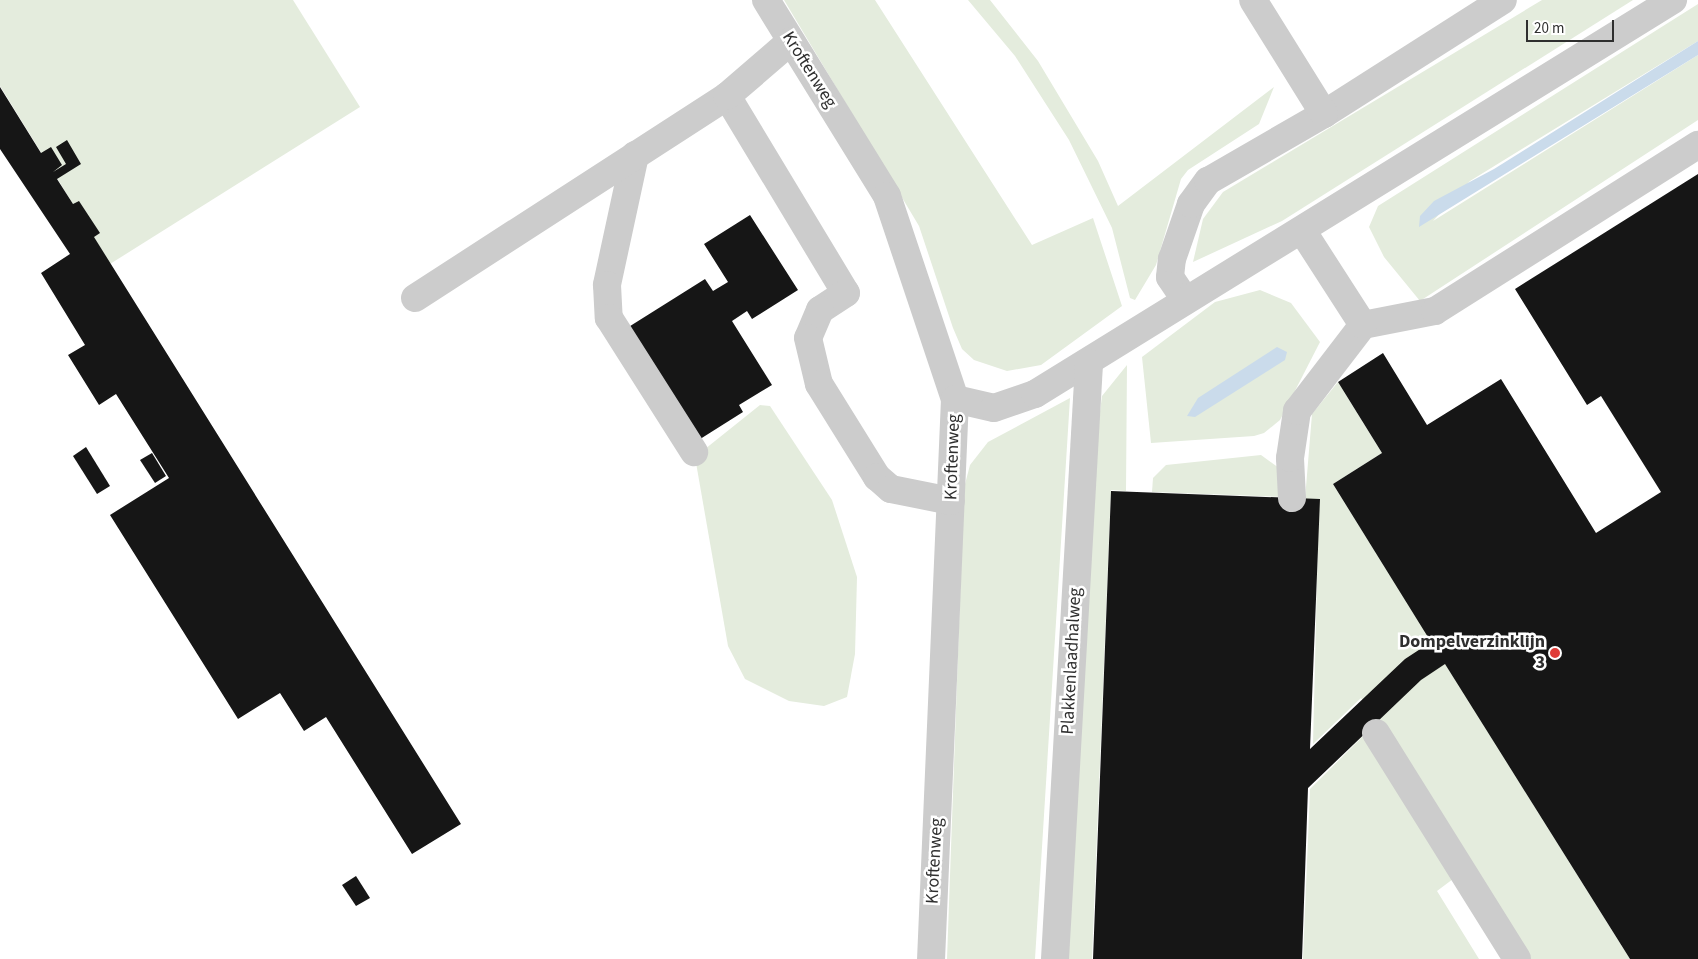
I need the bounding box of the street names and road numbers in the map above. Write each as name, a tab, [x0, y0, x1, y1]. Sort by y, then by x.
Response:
street label: Kroftenweg	[777, 28, 841, 112]
street label: Kroftenweg	[941, 414, 965, 500]
street label: Plakkenlaadhalweg	[1057, 587, 1087, 735]
street label: Kroftenweg	[922, 817, 948, 905]

